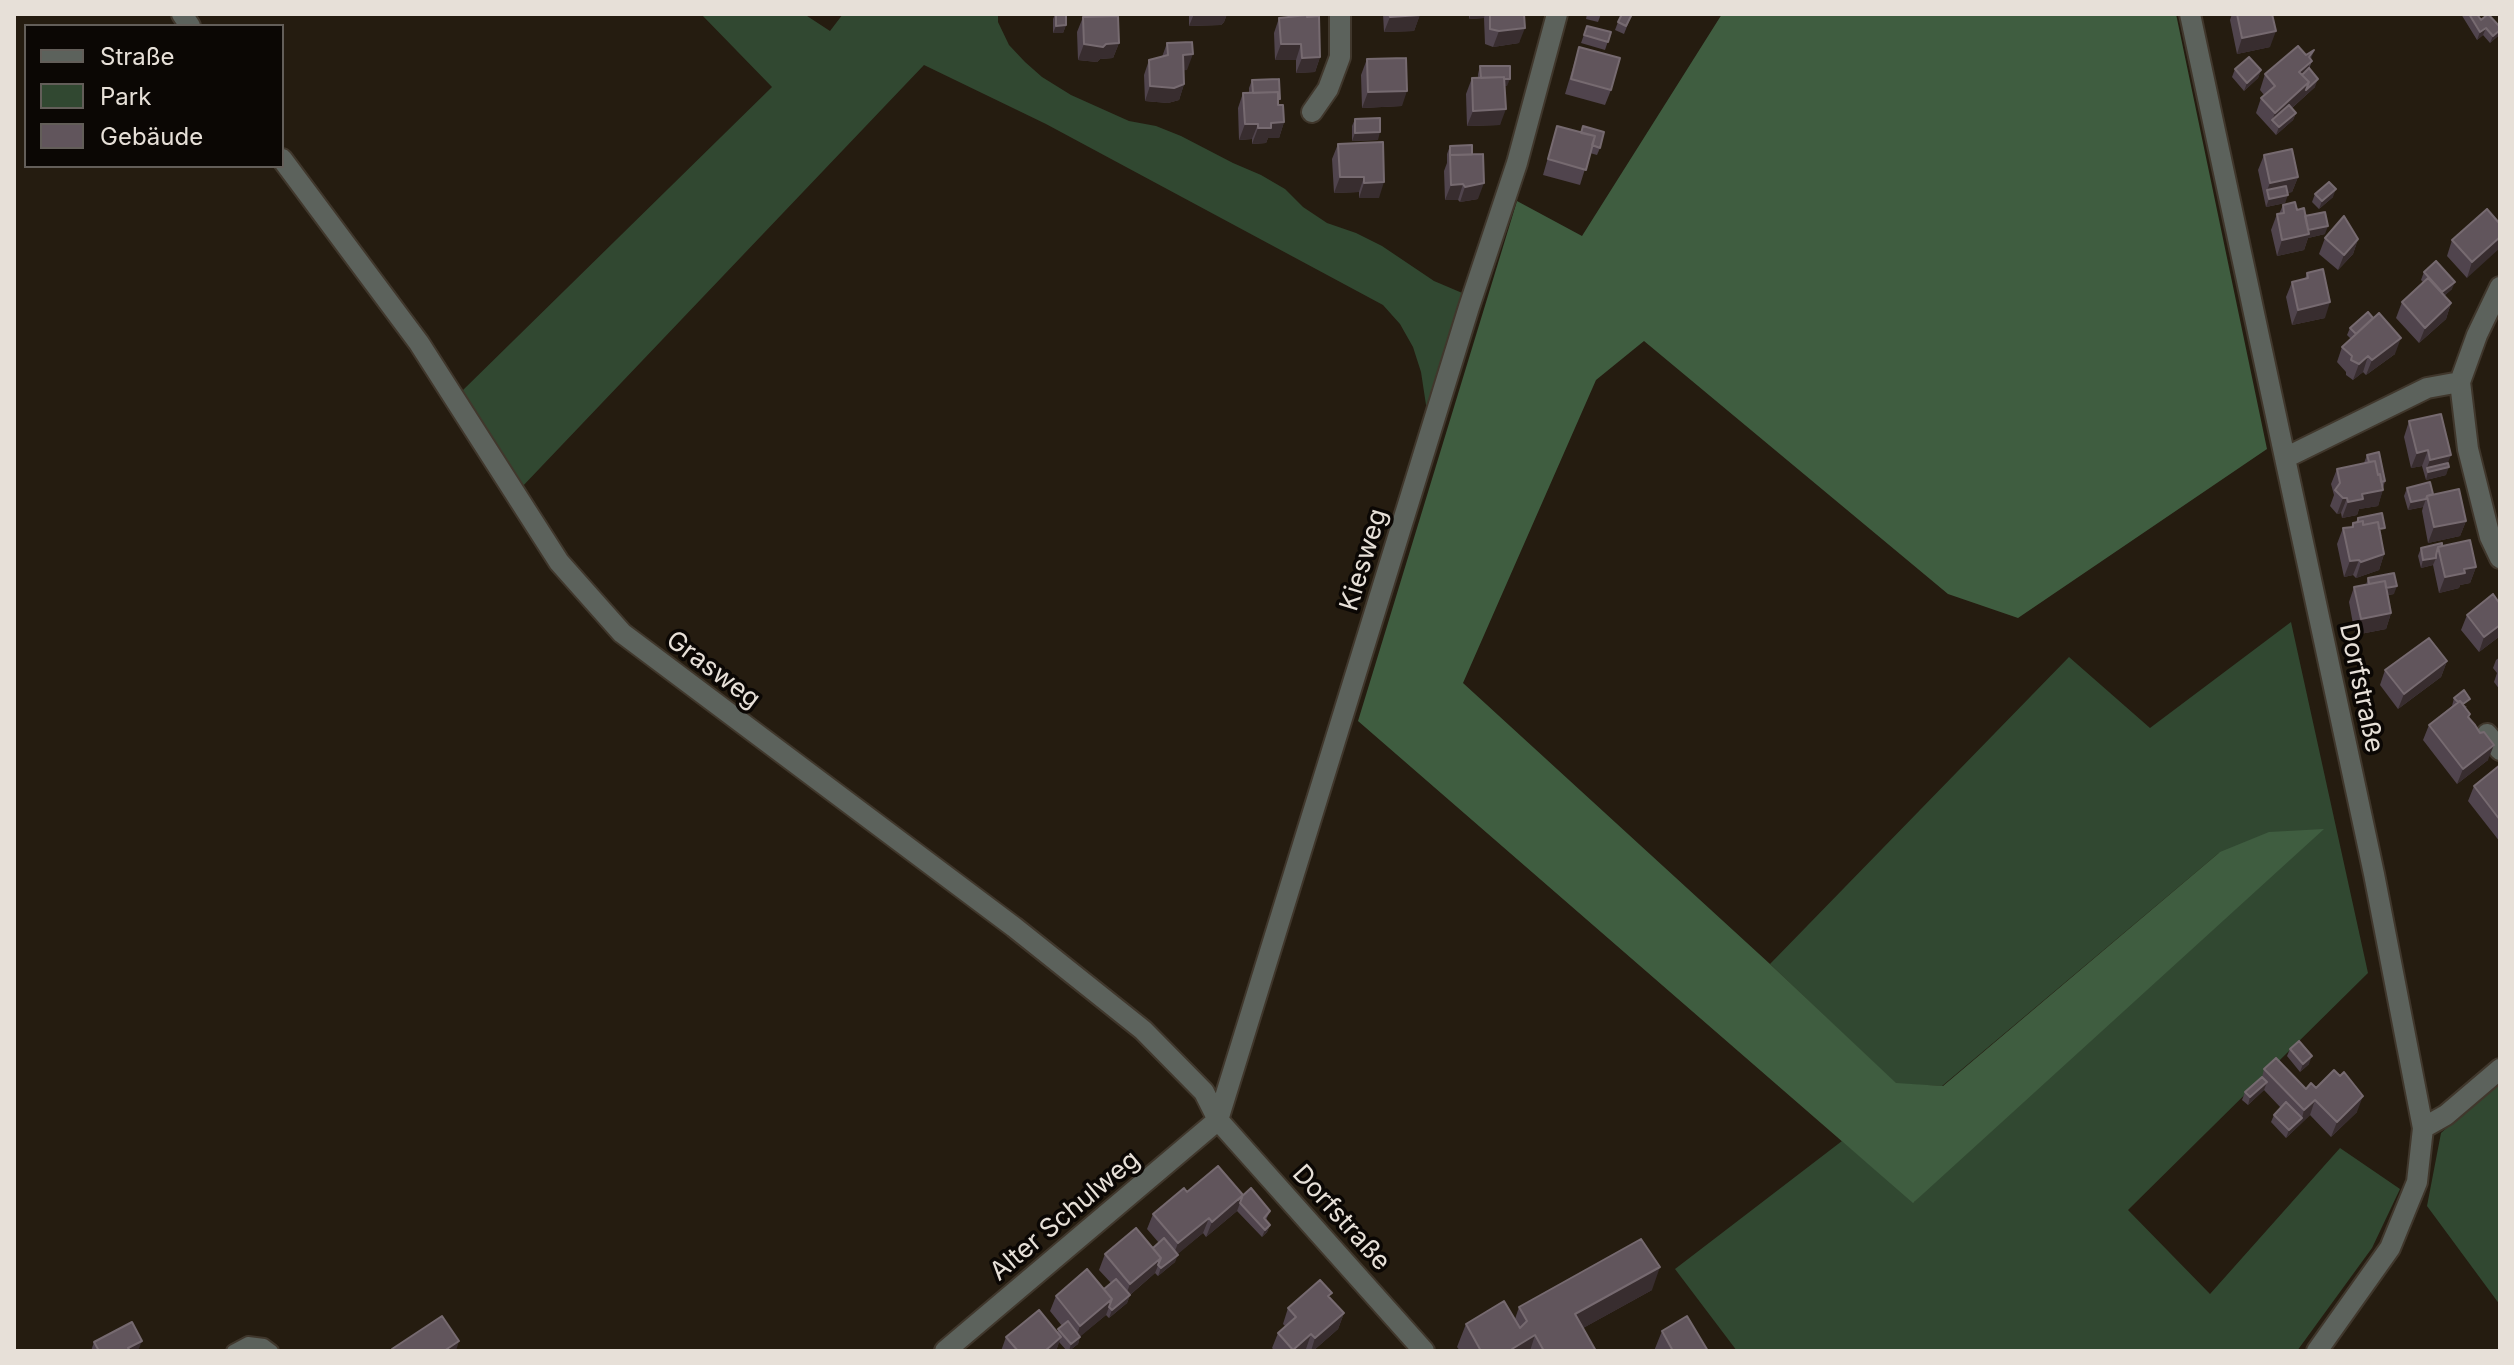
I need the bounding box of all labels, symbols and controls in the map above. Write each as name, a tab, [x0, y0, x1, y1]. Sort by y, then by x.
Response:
legend	[24, 24, 284, 168]
text: Straße	[100, 42, 175, 71]
text: Park	[100, 82, 151, 111]
text: Gebäude	[100, 122, 203, 151]
street label: Kiesweg	[1334, 505, 1394, 615]
street label: Dorfstraße	[2332, 621, 2390, 755]
street label: Grasweg	[660, 625, 766, 715]
street label: Alter Schulweg	[984, 1144, 1146, 1288]
street label: Dorfstraße	[1285, 1159, 1397, 1277]

